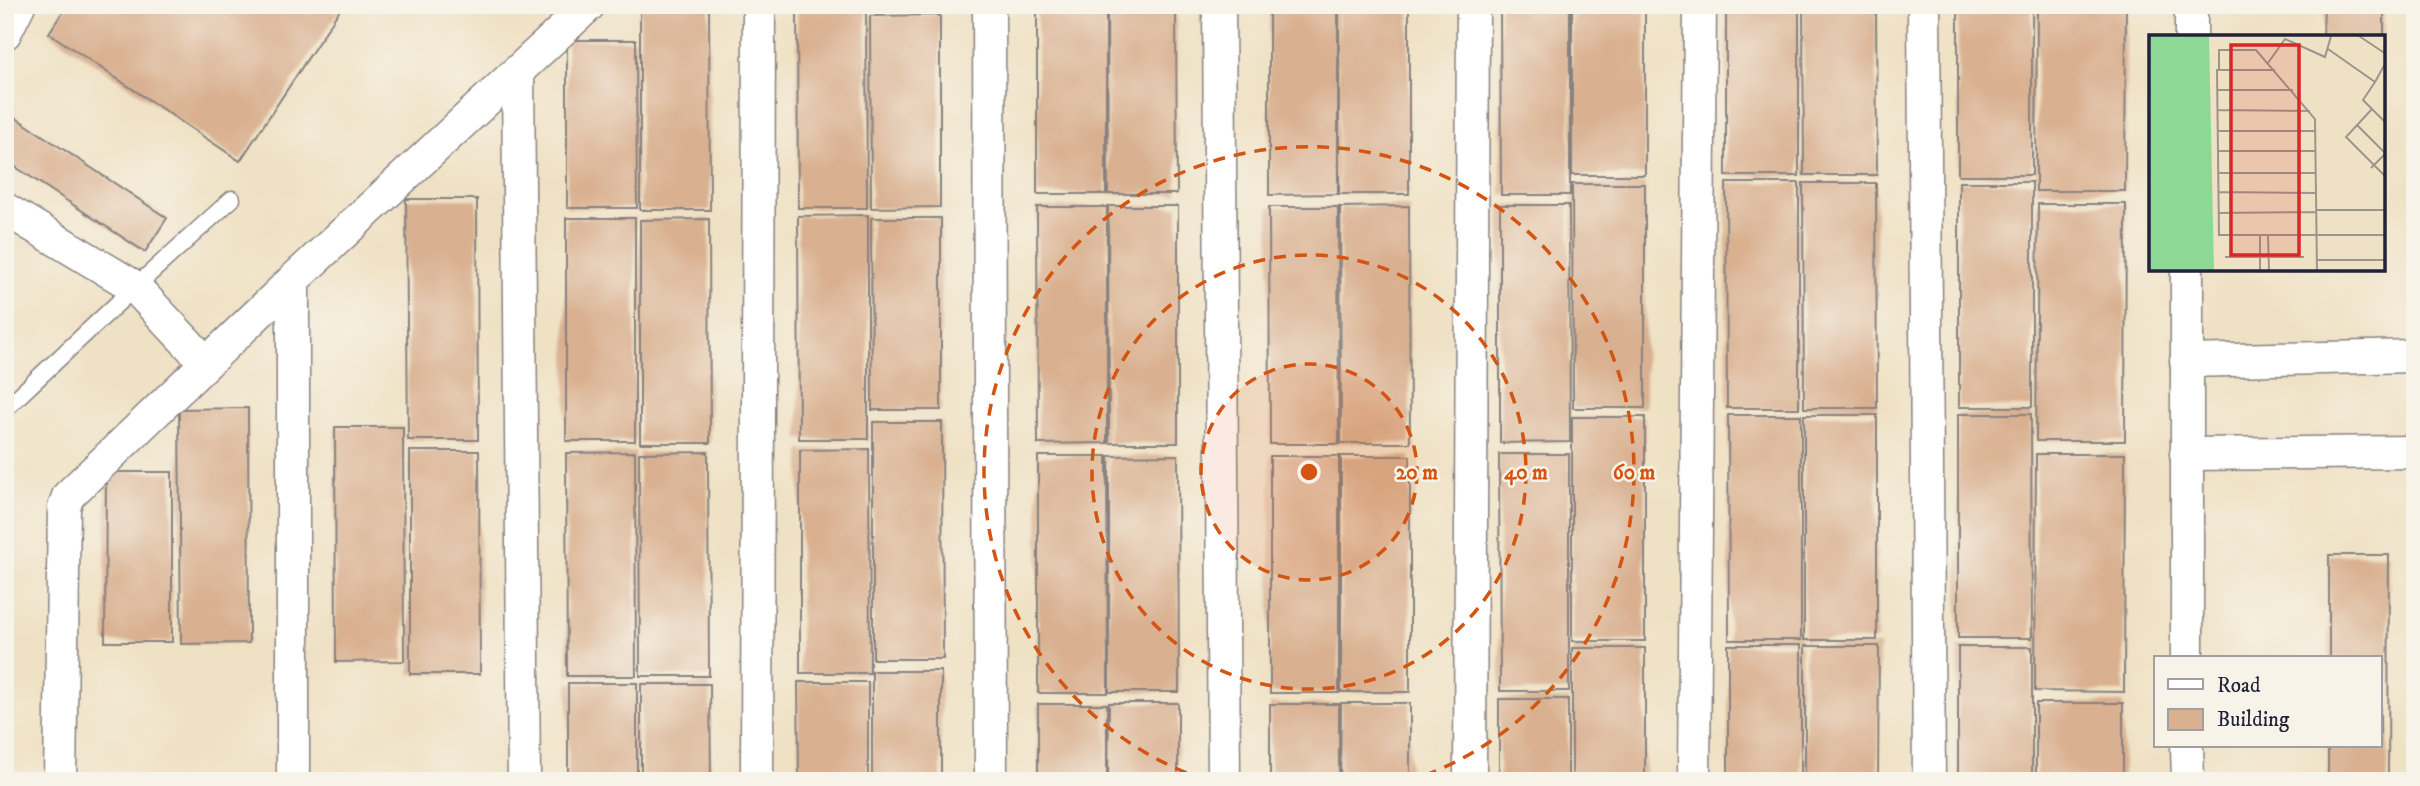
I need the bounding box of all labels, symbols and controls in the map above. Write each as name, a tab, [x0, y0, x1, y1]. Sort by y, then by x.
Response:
inset map	[2149, 35, 2385, 271]
centre of rings	[1297, 460, 1321, 484]
text: 20 m	[1396, 460, 1438, 486]
text: 40 m	[1504, 460, 1548, 486]
text: 60 m	[1613, 460, 1655, 486]
legend	[2154, 656, 2382, 748]
text: Road	[2217, 673, 2261, 699]
text: Building	[2217, 707, 2290, 733]

